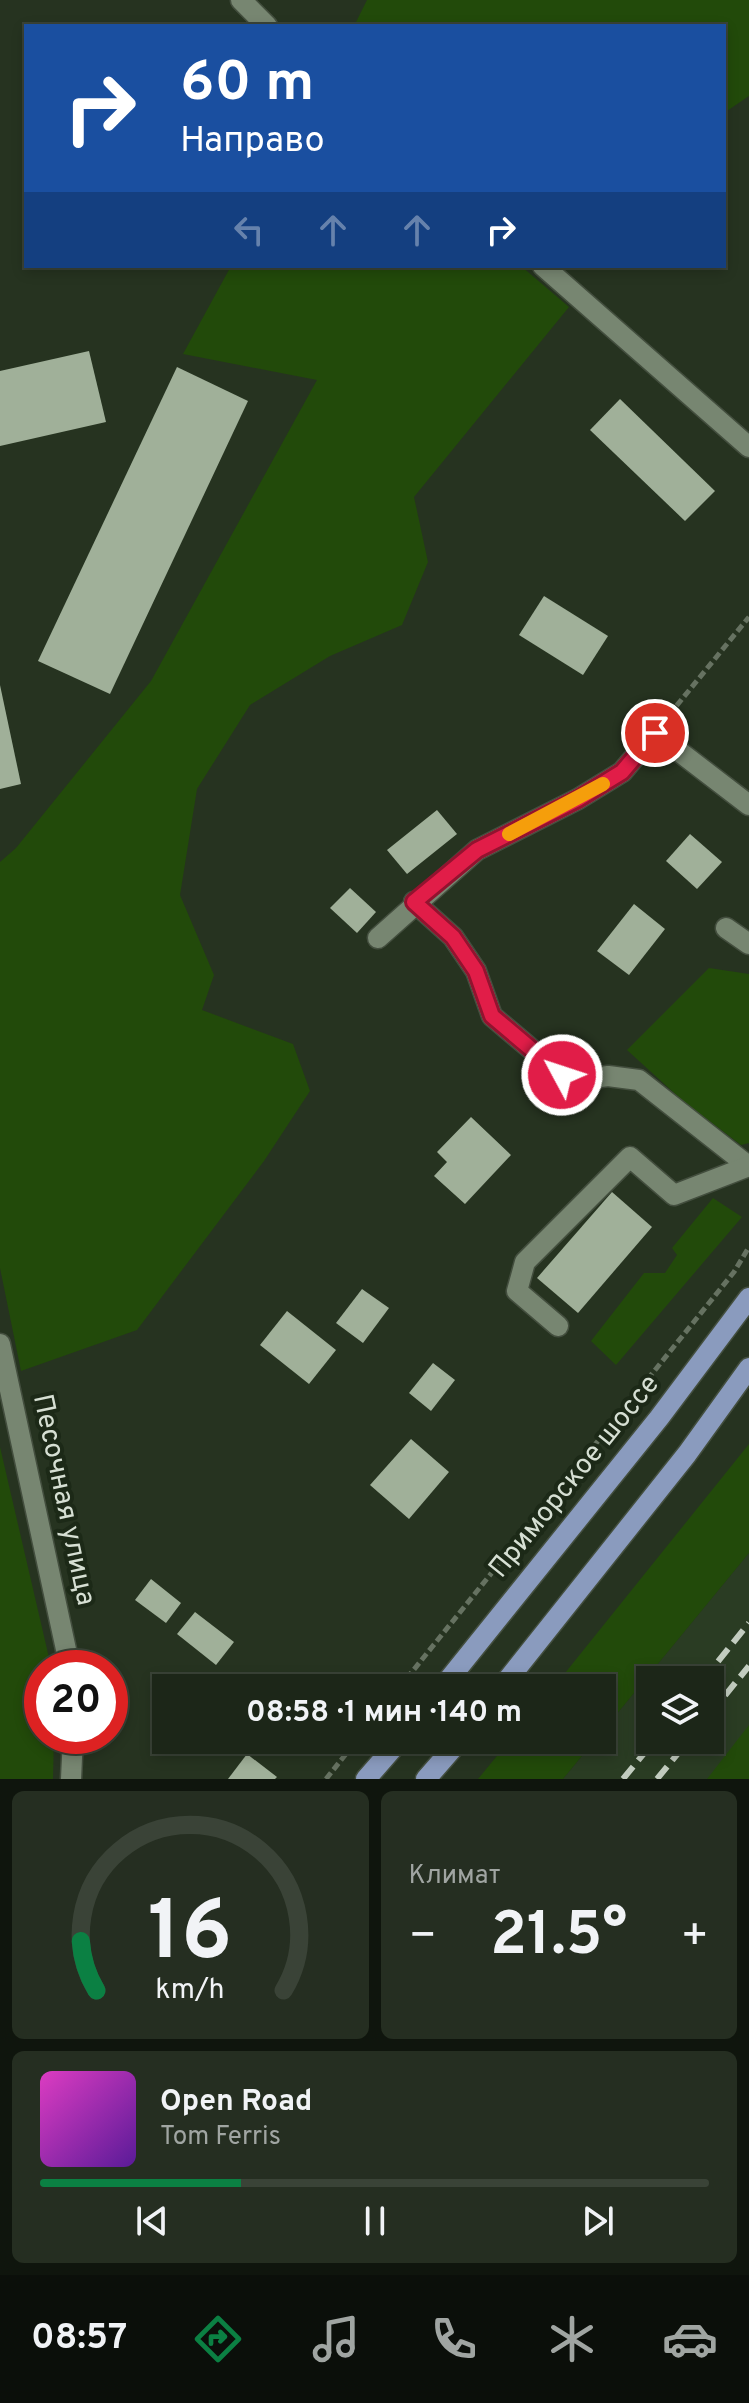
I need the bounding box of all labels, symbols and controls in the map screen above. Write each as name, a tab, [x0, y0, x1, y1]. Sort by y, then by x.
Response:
text: 60 m	[180, 50, 314, 120]
icon: right	[48, 56, 152, 160]
text: Направо	[180, 119, 325, 165]
icon: left	[227, 208, 271, 252]
icon: ahead	[311, 208, 355, 252]
icon: ahead	[395, 208, 439, 252]
icon: right	[479, 208, 523, 252]
pin	[621, 699, 689, 767]
icon: arrive	[633, 711, 677, 755]
position arrow	[520, 1033, 604, 1117]
street label: Приморское шоссе	[482, 1368, 668, 1586]
street label: Песочная улица	[23, 1391, 103, 1609]
speed limit sign: 20	[24, 1650, 128, 1754]
map controls	[636, 1666, 724, 1754]
button: layers	[636, 1666, 724, 1754]
text: 08:58 · 1 мин · 140 m	[246, 1695, 522, 1732]
text: Климат	[409, 1860, 500, 1893]
text: 16	[148, 1884, 232, 1989]
text: 21.5°	[490, 1900, 627, 1976]
text: −	[409, 1910, 437, 1966]
text: +	[681, 1910, 709, 1966]
text: km/h	[156, 1973, 225, 2009]
text: Open Road	[160, 2084, 312, 2121]
text: Tom Ferris	[160, 2121, 281, 2154]
icon: previous	[130, 2199, 174, 2243]
icon: pause	[353, 2199, 397, 2243]
icon: next	[576, 2199, 620, 2243]
icon: directions	[190, 2311, 246, 2367]
icon: music	[308, 2311, 364, 2367]
icon: phone	[426, 2311, 482, 2367]
icon: climate	[544, 2311, 600, 2367]
icon: car	[662, 2311, 718, 2367]
text: 08:57	[31, 2316, 127, 2362]

